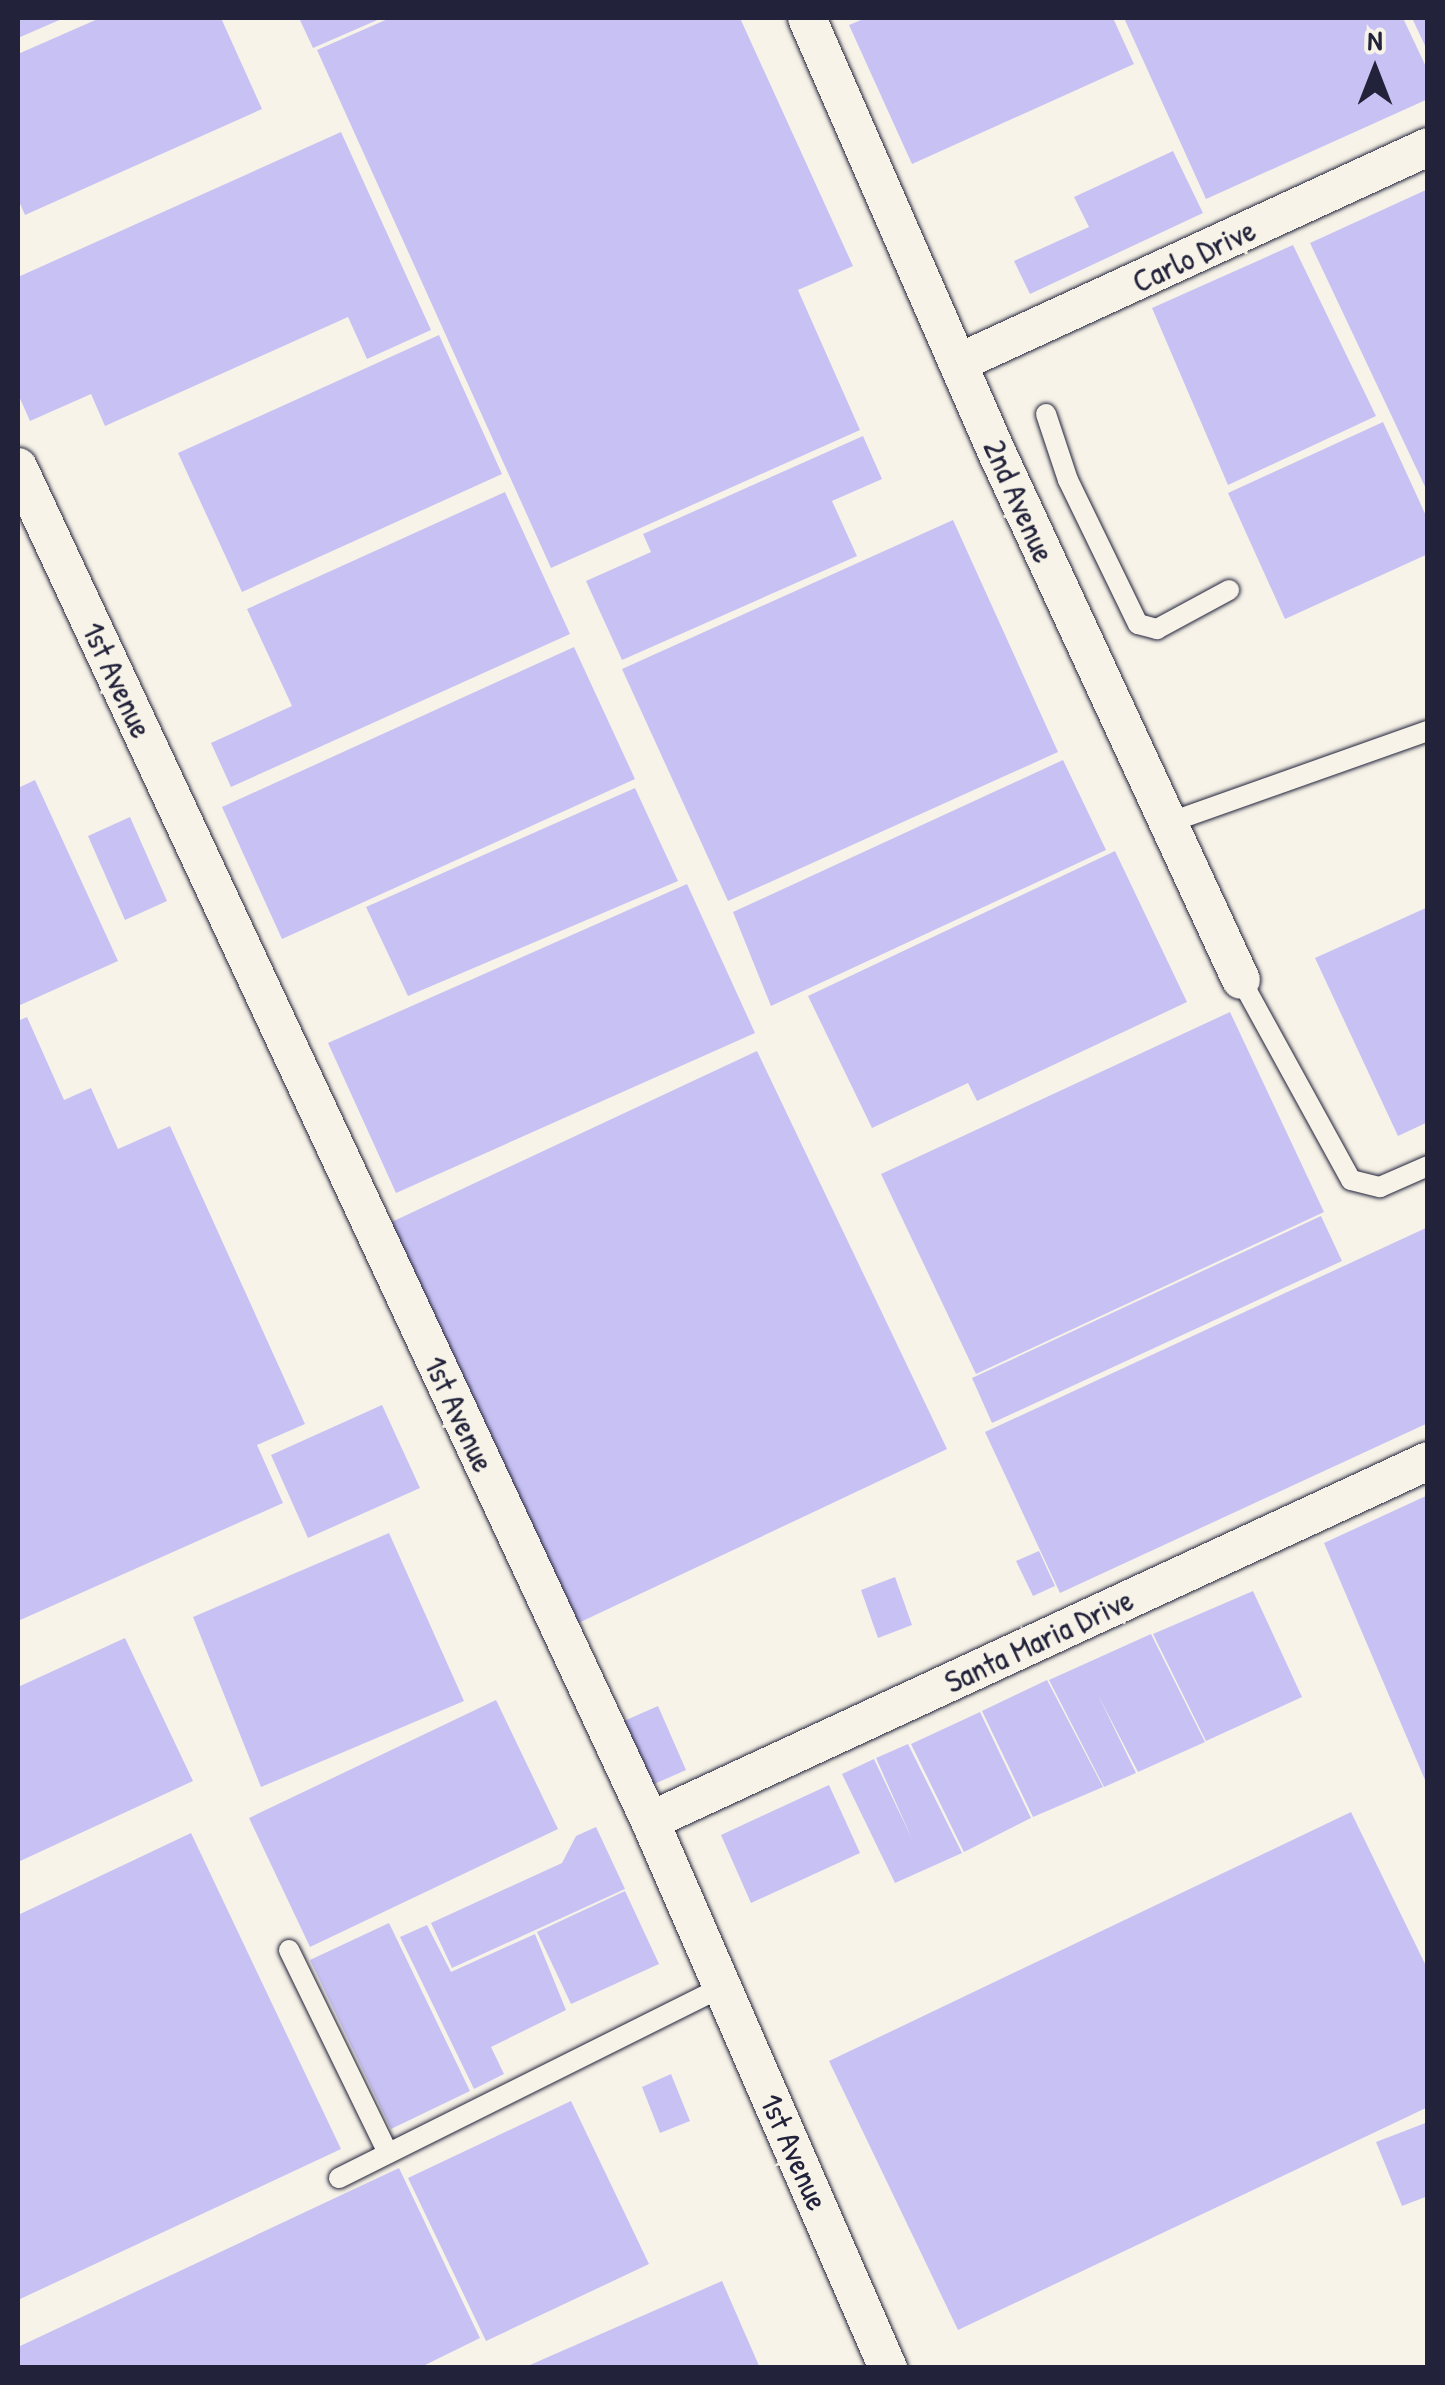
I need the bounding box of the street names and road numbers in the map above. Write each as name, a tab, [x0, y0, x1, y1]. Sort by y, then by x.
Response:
street label: Carlo Drive	[1126, 211, 1262, 301]
street label: 2nd Avenue	[975, 434, 1063, 568]
street label: 1st Avenue	[74, 616, 160, 744]
street label: 1st Avenue	[416, 1350, 502, 1478]
street label: Santa Maria Drive	[939, 1581, 1139, 1701]
street label: 1st Avenue	[751, 2088, 837, 2216]

